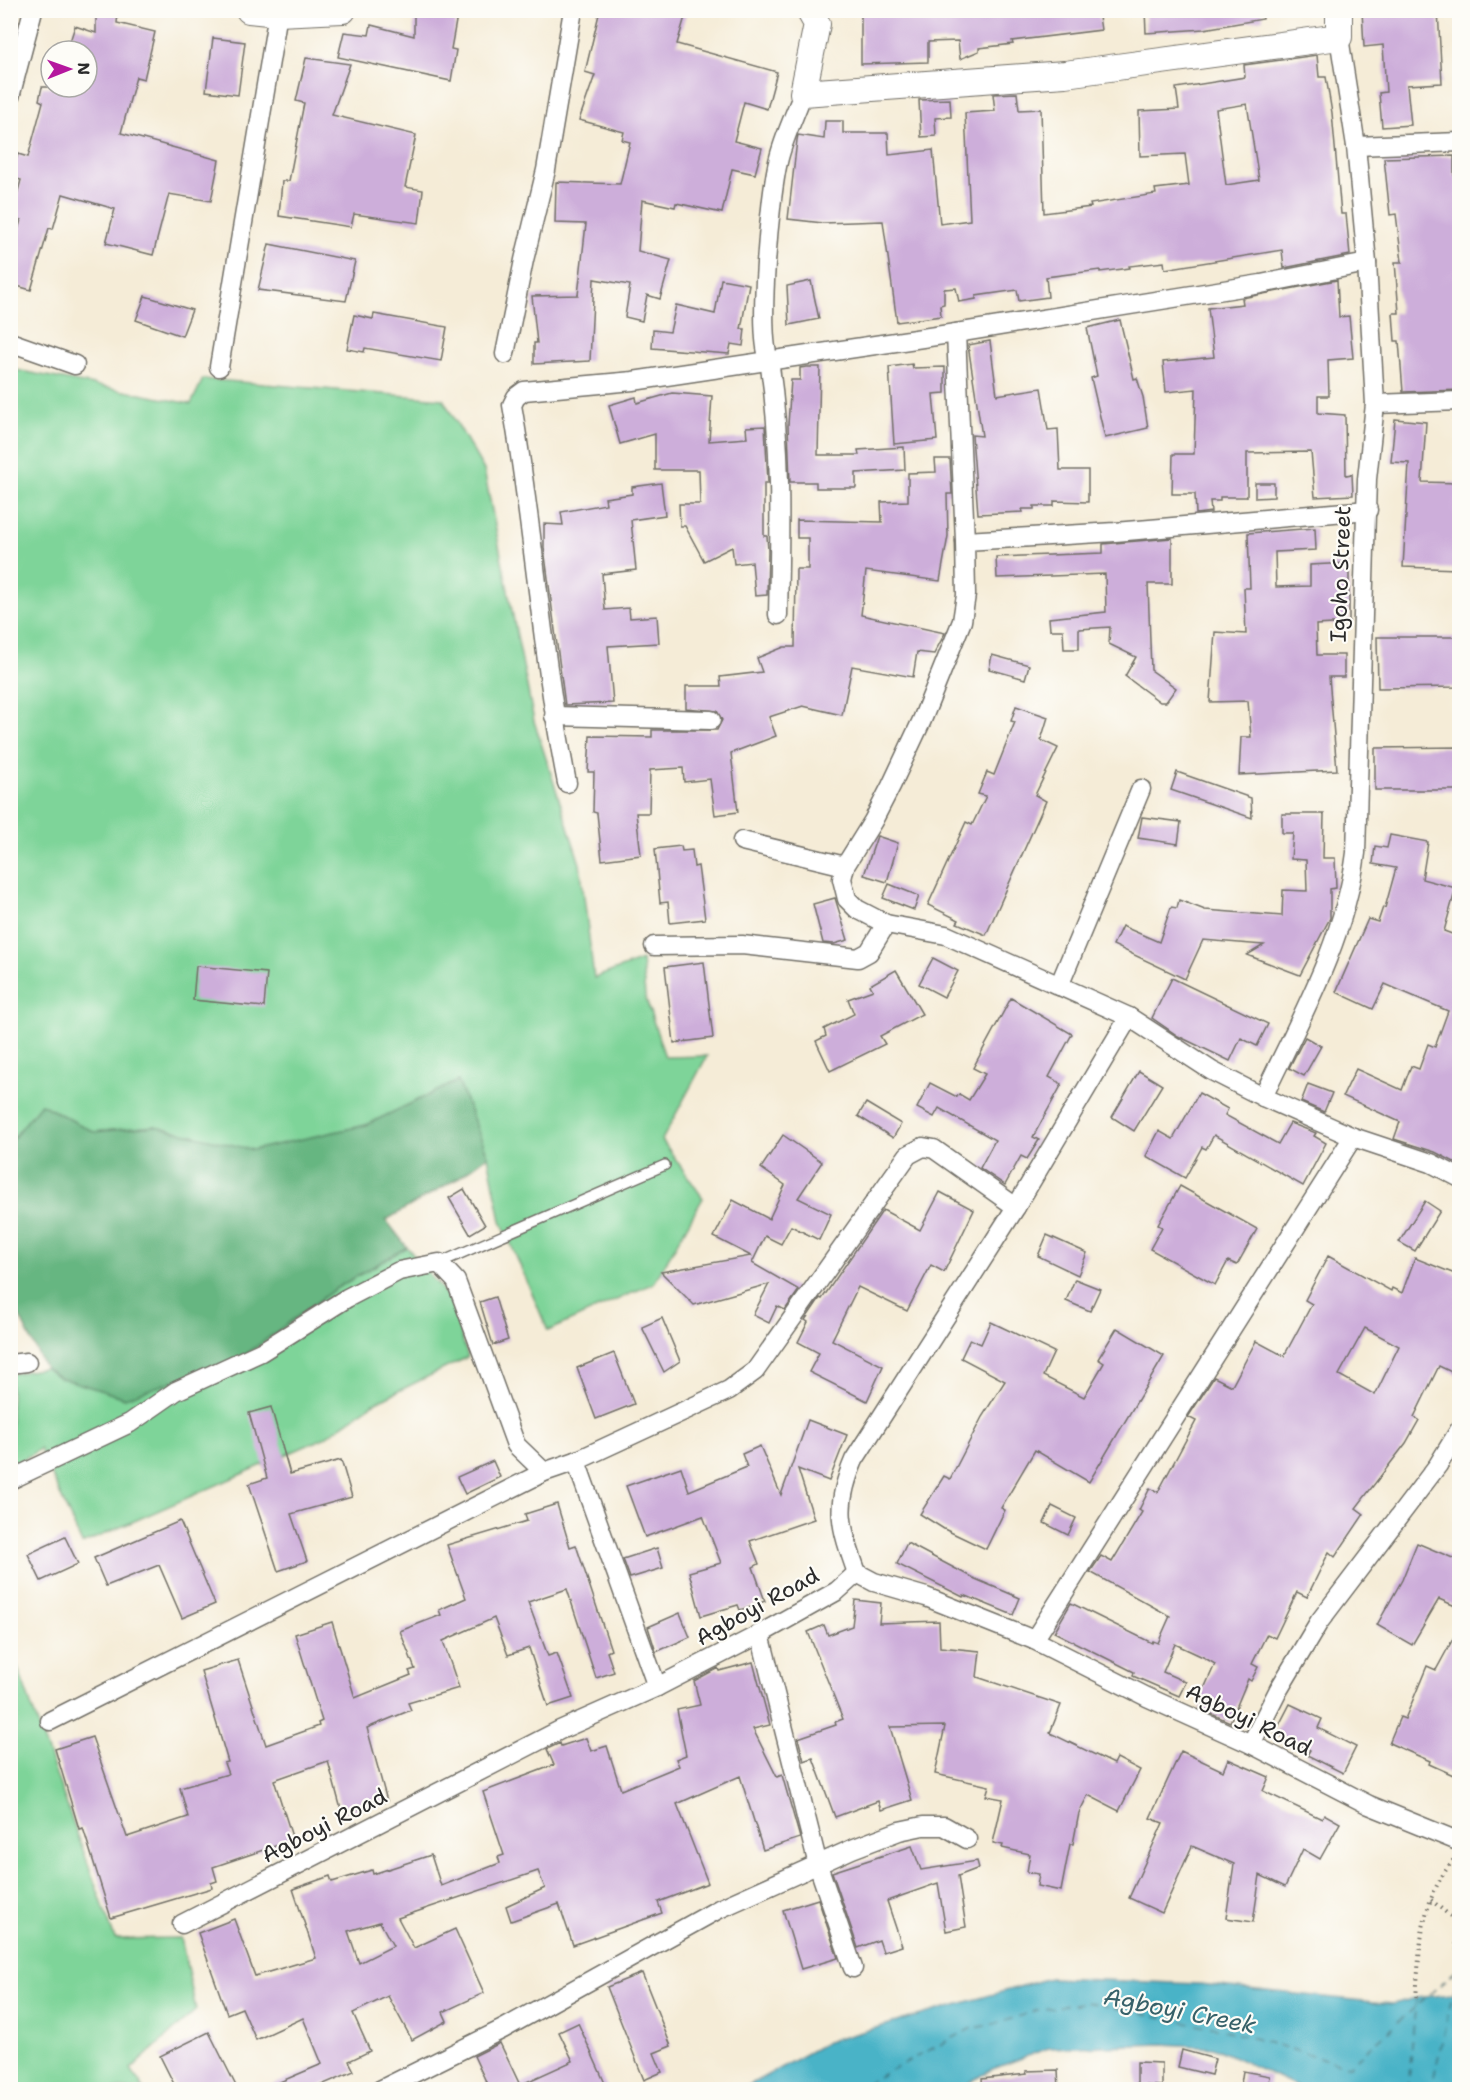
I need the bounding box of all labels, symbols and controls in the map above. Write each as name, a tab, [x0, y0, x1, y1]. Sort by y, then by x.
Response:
north arrow	[39, 39, 99, 99]
text: N	[73, 62, 94, 75]
street label: Igoho Street	[1324, 505, 1357, 643]
street label: Agboyi Road	[690, 1561, 824, 1652]
street label: Agboyi Road	[1181, 1676, 1317, 1763]
street label: Agboyi Road	[257, 1781, 392, 1869]
water label: Agboyi Creek	[1101, 1981, 1259, 2041]

